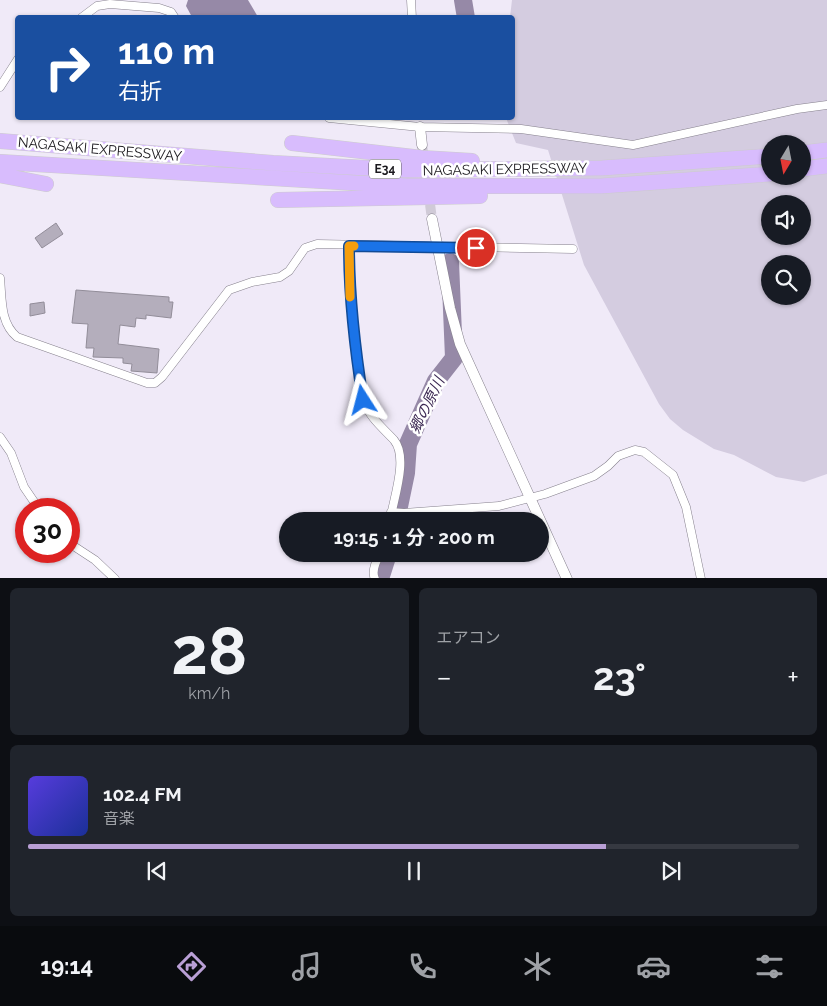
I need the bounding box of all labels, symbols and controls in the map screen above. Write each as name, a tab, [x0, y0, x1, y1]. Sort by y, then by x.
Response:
text: 110 m	[118, 31, 215, 72]
icon: right	[35, 35, 100, 100]
text: 右折	[118, 78, 162, 104]
street label: NAGASAKI EXPRESSWAY	[17, 134, 183, 164]
north arrow	[761, 135, 811, 185]
map controls	[761, 135, 811, 305]
road number: E34	[369, 160, 401, 178]
street label: NAGASAKI EXPRESSWAY	[422, 160, 588, 178]
button: sound	[761, 195, 811, 245]
pin	[455, 227, 497, 269]
icon: arrive	[462, 234, 490, 262]
button: search	[761, 255, 811, 305]
water label: 郷の原川	[406, 372, 449, 436]
position arrow	[336, 373, 388, 425]
speed limit sign: 30	[15, 498, 80, 563]
text: 19:15 · 1 分 · 200 m	[333, 526, 495, 548]
text: 28	[171, 613, 247, 689]
text: エアコン	[437, 628, 501, 647]
text: 23°	[593, 654, 646, 699]
text: −	[437, 661, 452, 694]
text: +	[787, 661, 799, 694]
text: km/h	[188, 684, 230, 703]
text: 102.4 FM	[103, 783, 182, 805]
text: 音楽	[103, 809, 135, 828]
icon: previous	[143, 857, 171, 885]
icon: pause	[400, 857, 428, 885]
icon: next	[657, 857, 685, 885]
icon: directions	[174, 949, 209, 984]
icon: music	[289, 949, 324, 984]
icon: phone	[405, 949, 440, 984]
icon: climate	[520, 949, 555, 984]
icon: car	[636, 949, 671, 984]
icon: filters	[752, 949, 787, 984]
text: 19:14	[40, 953, 93, 979]

